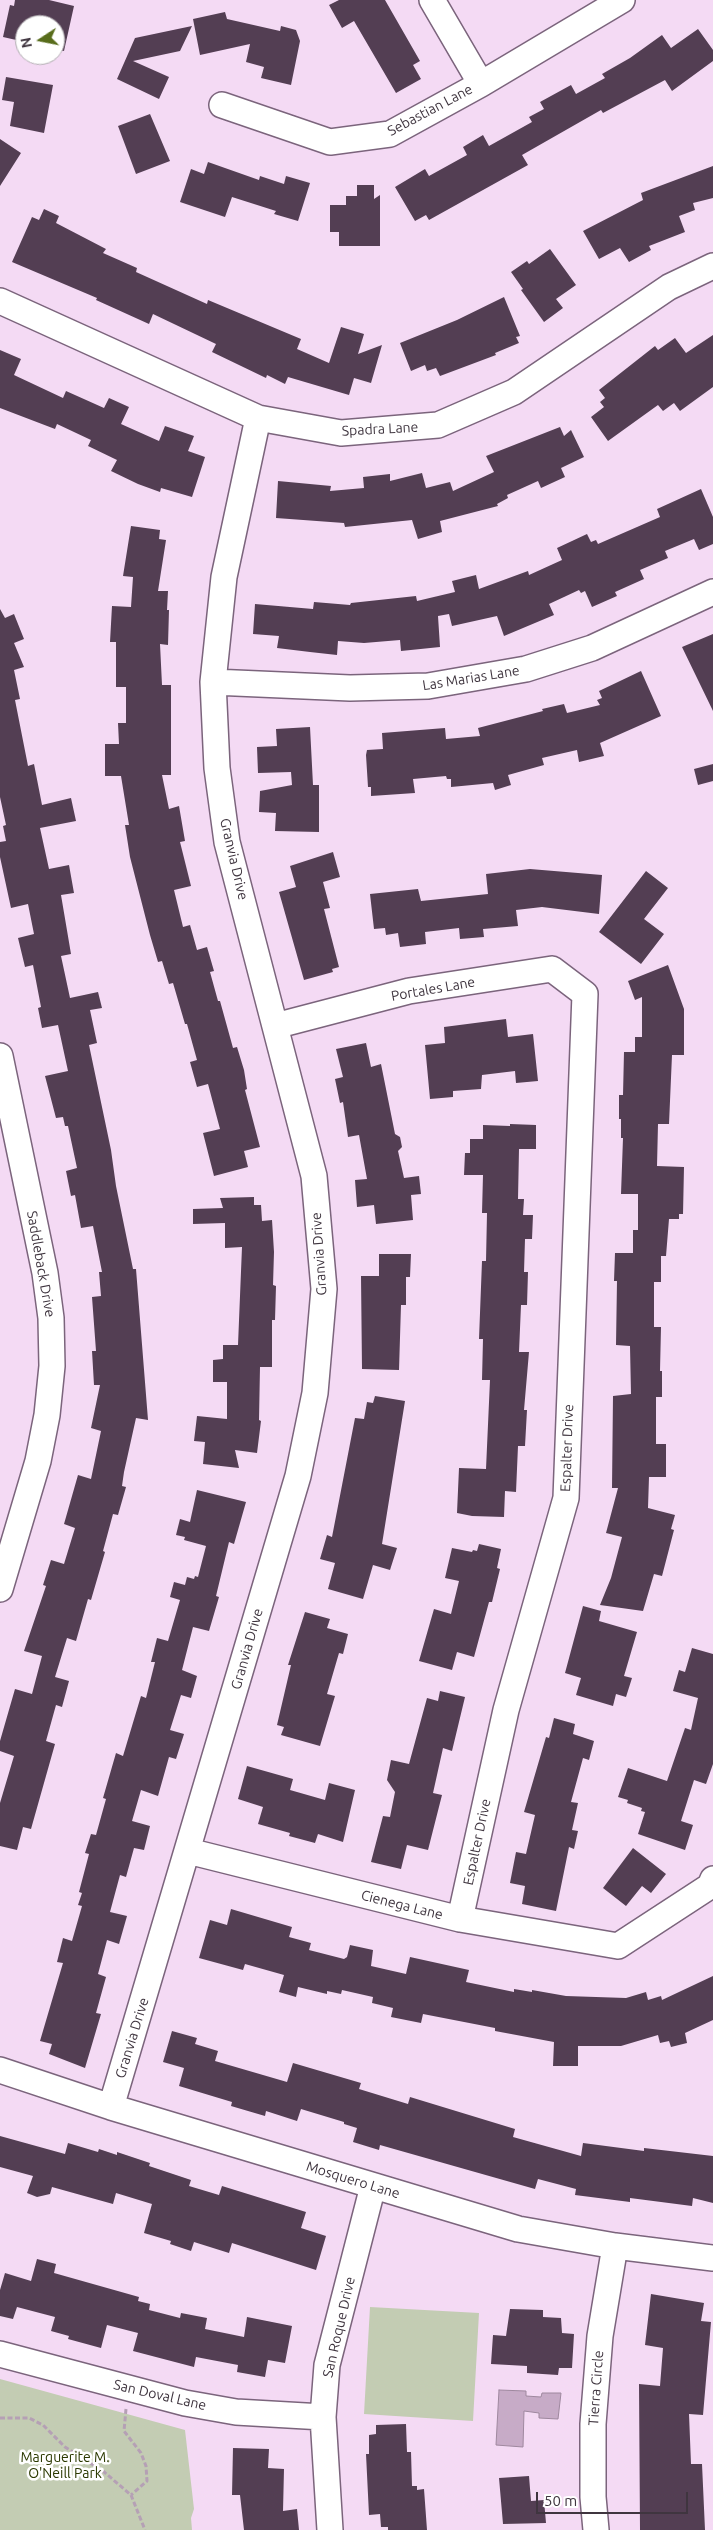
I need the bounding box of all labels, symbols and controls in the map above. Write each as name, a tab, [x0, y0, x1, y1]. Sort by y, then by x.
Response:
north arrow	[15, 15, 65, 65]
text: N	[17, 36, 35, 49]
street label: Sebastian Lane	[385, 81, 475, 139]
street label: Spadra Lane	[341, 419, 419, 439]
street label: Las Marias Lane	[421, 662, 521, 694]
street label: Granvia Drive	[216, 816, 252, 902]
street label: Portales Lane	[390, 973, 476, 1005]
street label: Saddleback Drive	[23, 1210, 59, 1318]
street label: Granvia Drive	[308, 1212, 330, 1296]
street label: Espalter Drive	[557, 1404, 577, 1492]
street label: Granvia Drive	[227, 1607, 267, 1691]
street label: Espalter Drive	[460, 1797, 494, 1887]
street label: Cienega Lane	[359, 1887, 445, 1923]
street label: Granvia Drive	[112, 1996, 152, 2080]
street label: Mosquero Lane	[304, 2158, 402, 2202]
street label: San Roque Drive	[319, 2275, 359, 2379]
street label: Tierra Circle	[585, 2350, 607, 2426]
street label: San Doval Lane	[112, 2376, 208, 2414]
park label: Marguerite M. O'Neill Park	[20, 2449, 110, 2482]
scale bar	[538, 2482, 690, 2514]
text: 50 m	[544, 2492, 577, 2509]

